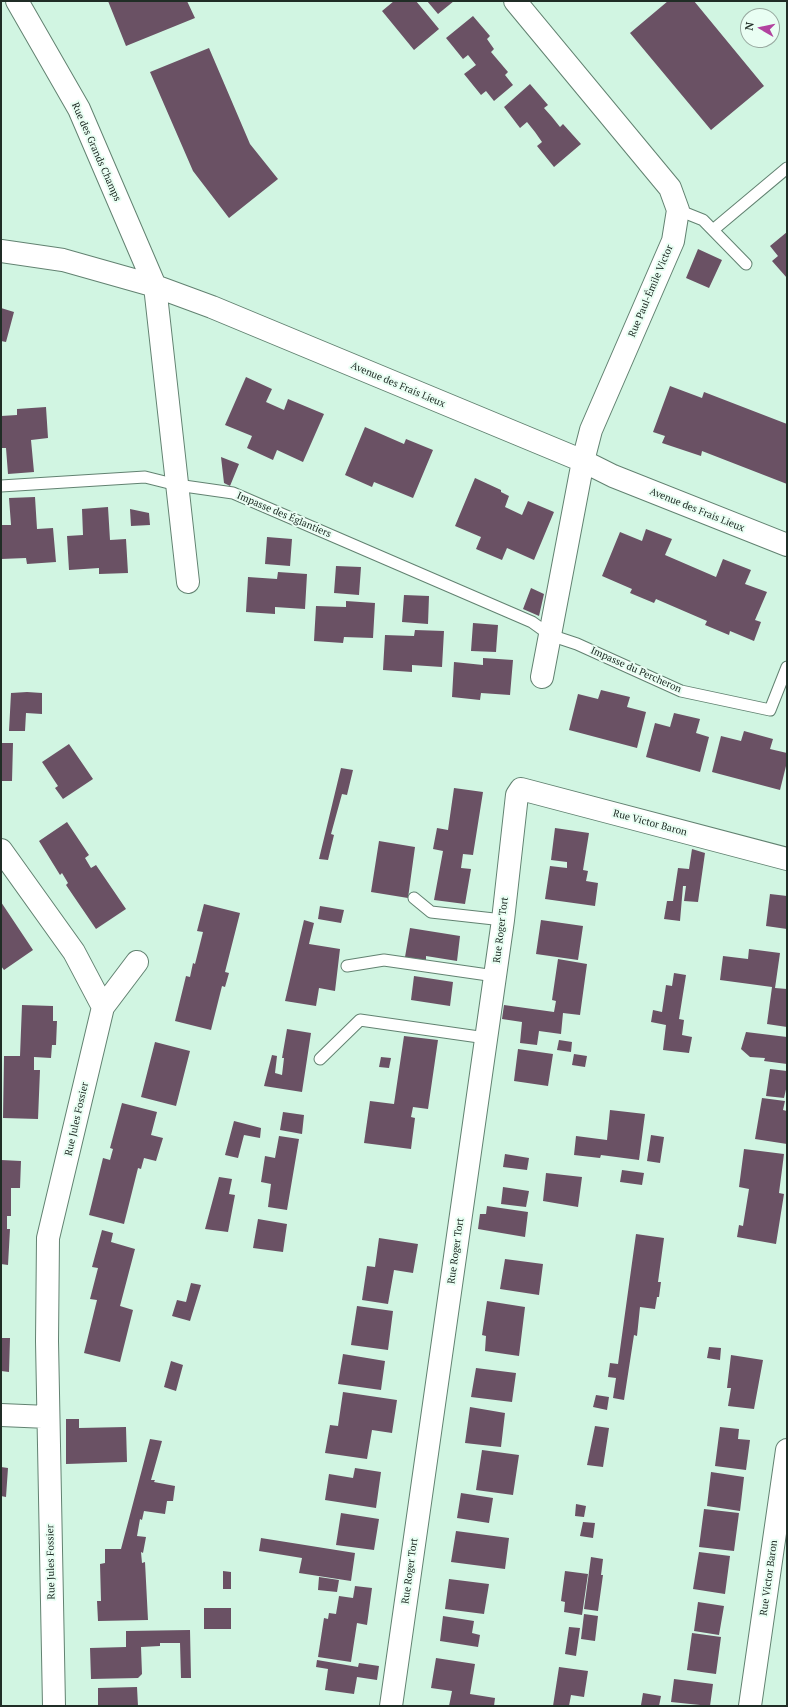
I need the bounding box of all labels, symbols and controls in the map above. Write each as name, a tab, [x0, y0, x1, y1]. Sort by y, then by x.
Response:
north arrow	[740, 8, 780, 48]
text: N	[742, 21, 757, 31]
street label: Rue des Grands Champs	[69, 101, 123, 203]
street label: Rue Paul-Émile Victor	[626, 243, 676, 339]
street label: Avenue des Frais Lieux	[349, 360, 447, 410]
street label: Avenue des Frais Lieux	[648, 486, 746, 534]
street label: Impasse des Églantiers	[235, 490, 333, 540]
street label: Impasse du Percheron	[589, 645, 683, 695]
street label: Rue Victor Baron	[612, 807, 688, 839]
street label: Rue Roger Tort	[491, 896, 511, 964]
street label: Rue Jules Fossier	[63, 1081, 91, 1157]
street label: Rue Roger Tort	[445, 1217, 467, 1285]
street label: Rue Jules Fossier	[44, 1524, 58, 1600]
street label: Rue Roger Tort	[399, 1537, 421, 1605]
street label: Rue Victor Baron	[758, 1539, 780, 1617]

